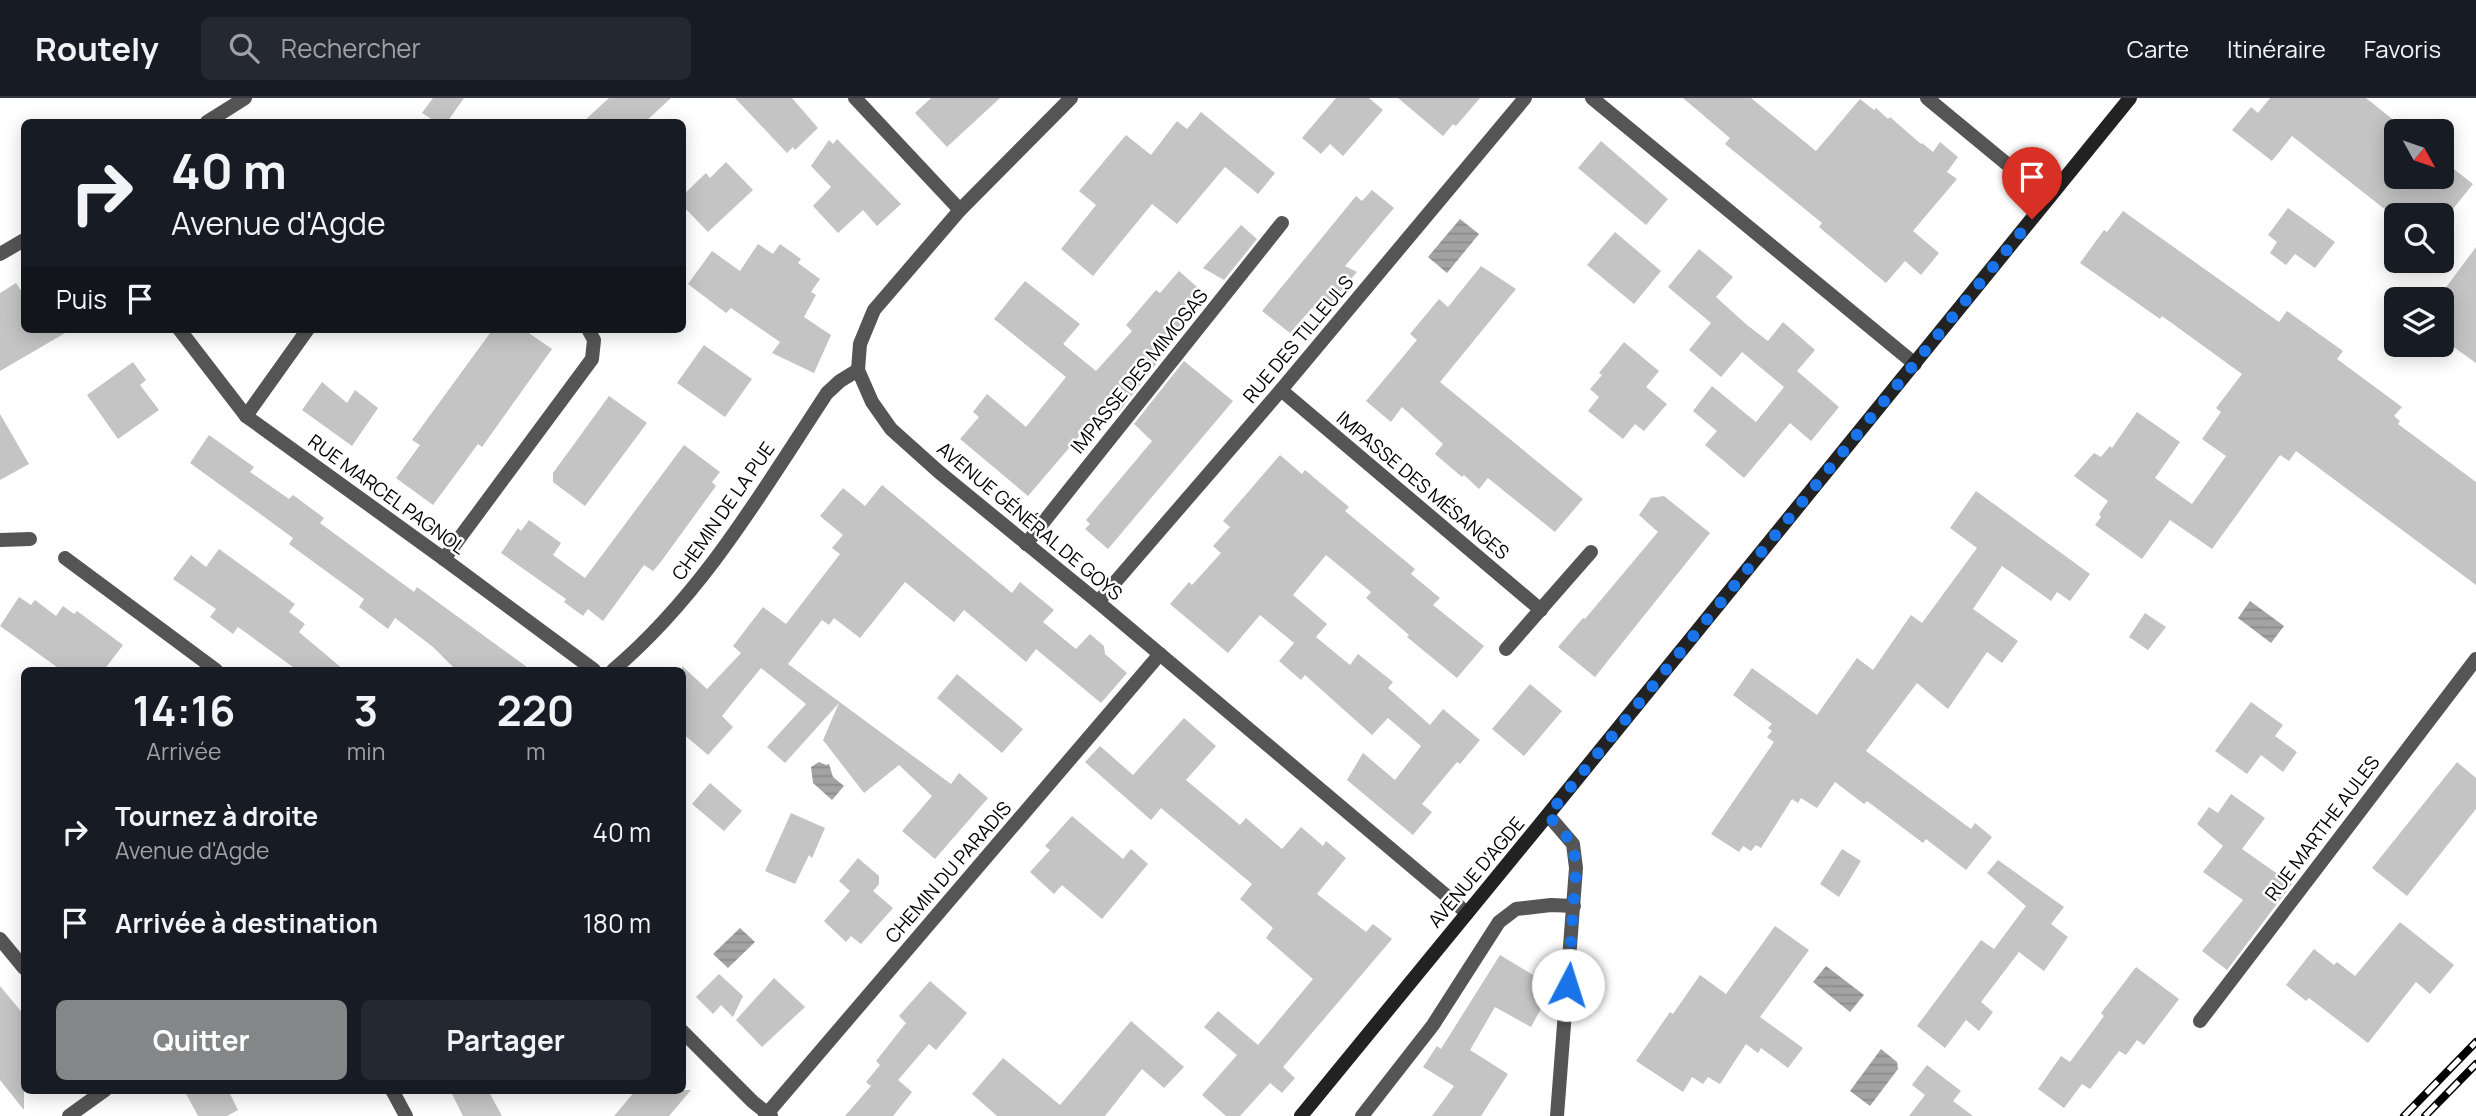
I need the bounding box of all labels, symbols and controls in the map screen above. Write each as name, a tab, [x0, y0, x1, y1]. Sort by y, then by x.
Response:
search box	[201, 17, 691, 80]
text: Routely	[35, 26, 159, 71]
icon: search	[225, 29, 263, 67]
text: Rechercher	[281, 30, 421, 66]
text: Carte	[2127, 32, 2189, 65]
text: Itinéraire	[2227, 32, 2326, 65]
text: Favoris	[2364, 32, 2441, 65]
north arrow	[2384, 119, 2454, 189]
map controls	[2384, 119, 2454, 357]
text: 40 m	[171, 137, 287, 204]
icon: right	[56, 147, 147, 238]
pin	[2002, 147, 2062, 219]
icon: arrive	[2013, 158, 2051, 196]
text: Avenue d'Agde	[171, 201, 386, 245]
button: search	[2384, 203, 2454, 273]
street label: RUE DES TILLEULS	[1237, 269, 1359, 408]
icon: arrive	[121, 280, 159, 318]
text: Puis	[56, 281, 107, 317]
street label: IMPASSE DES MIMOSAS	[1064, 283, 1214, 459]
button: layers	[2384, 287, 2454, 357]
street label: IMPASSE DES MÉSANGES	[1331, 405, 1515, 565]
street label: RUE MARCEL PAGNOL	[303, 428, 471, 560]
street label: AVENUE GÉNÉRAL DE GOYS	[932, 436, 1128, 606]
street label: CHEMIN DE LA PUE	[666, 437, 780, 585]
text: 14:16	[132, 681, 235, 739]
text: 3	[354, 681, 378, 739]
text: 220	[497, 681, 575, 739]
text: Arrivée	[146, 735, 221, 767]
text: min	[347, 735, 385, 767]
text: m	[526, 735, 545, 767]
street label: RUE MARTHE AULES	[2259, 750, 2385, 906]
street label: CHEMIN DU PARADIS	[879, 795, 1017, 948]
text: Tournez à droite	[115, 798, 318, 834]
street label: AVENUE D'AGDE	[1422, 811, 1530, 933]
icon: right	[56, 813, 94, 851]
text: 40 m	[593, 814, 651, 850]
text: Avenue d'Agde	[115, 834, 269, 866]
icon: arrive	[56, 904, 94, 942]
text: Arrivée à destination	[115, 905, 378, 941]
text: 180 m	[583, 905, 651, 941]
position arrow	[1531, 948, 1605, 1022]
button: Quitter	[56, 1000, 347, 1080]
button: Partager	[361, 1000, 651, 1080]

